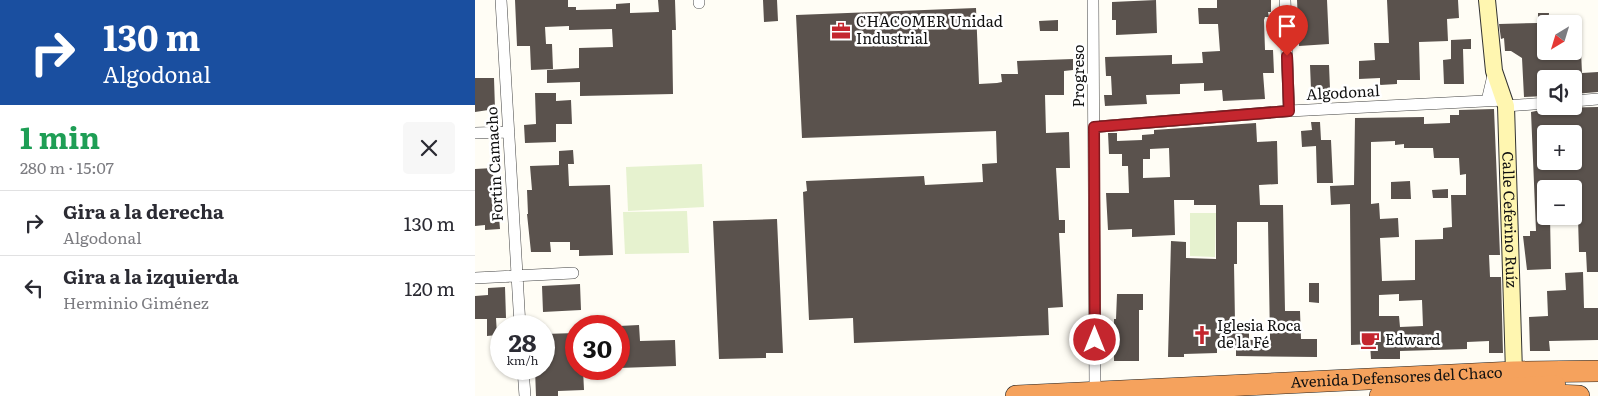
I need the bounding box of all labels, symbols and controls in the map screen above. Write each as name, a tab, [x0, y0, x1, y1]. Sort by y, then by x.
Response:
pin	[1266, 5, 1308, 56]
place label: CHACOMER Unidad Industrial	[856, 9, 1003, 49]
text: 130 m	[103, 10, 200, 62]
icon: arrive	[1273, 12, 1301, 40]
north arrow	[1537, 15, 1583, 60]
map controls	[1537, 15, 1582, 225]
icon: right	[20, 20, 85, 85]
office icon: CHACOMER Unidad Industrial	[830, 20, 852, 42]
street label: Progreso	[1066, 44, 1089, 108]
text: Algodonal	[103, 57, 211, 90]
button: sound	[1537, 70, 1582, 115]
street label: Algodonal	[1306, 78, 1380, 105]
street label: Fortin Camacho	[479, 106, 508, 222]
text: 1 min	[20, 114, 100, 158]
button: close	[403, 122, 455, 174]
button: +	[1537, 125, 1582, 170]
street label: Calle Ceferino Ruíz	[1497, 151, 1524, 288]
text: 280 m · 15:07	[20, 155, 114, 179]
button: −	[1537, 180, 1582, 225]
text: Gira a la derecha	[63, 197, 224, 225]
icon: right	[20, 209, 48, 237]
text: 130 m	[404, 209, 455, 237]
text: Algodonal	[63, 225, 142, 249]
text: Gira a la izquierda	[63, 262, 239, 290]
icon: left	[20, 274, 48, 302]
text: 120 m	[404, 274, 455, 302]
text: Herminio Giménez	[63, 290, 209, 314]
position arrow	[1068, 313, 1120, 365]
place label: Iglesia Roca de la Fé	[1217, 313, 1302, 353]
speed limit sign: 30	[565, 315, 630, 380]
text: 28	[508, 323, 537, 360]
church icon: Iglesia Roca de la Fé	[1191, 324, 1213, 346]
place label: Edward	[1385, 327, 1440, 350]
cafe icon: Edward	[1359, 329, 1381, 351]
text: km/h	[507, 351, 538, 369]
street label: Avenida Defensores del Chaco	[1290, 360, 1503, 393]

